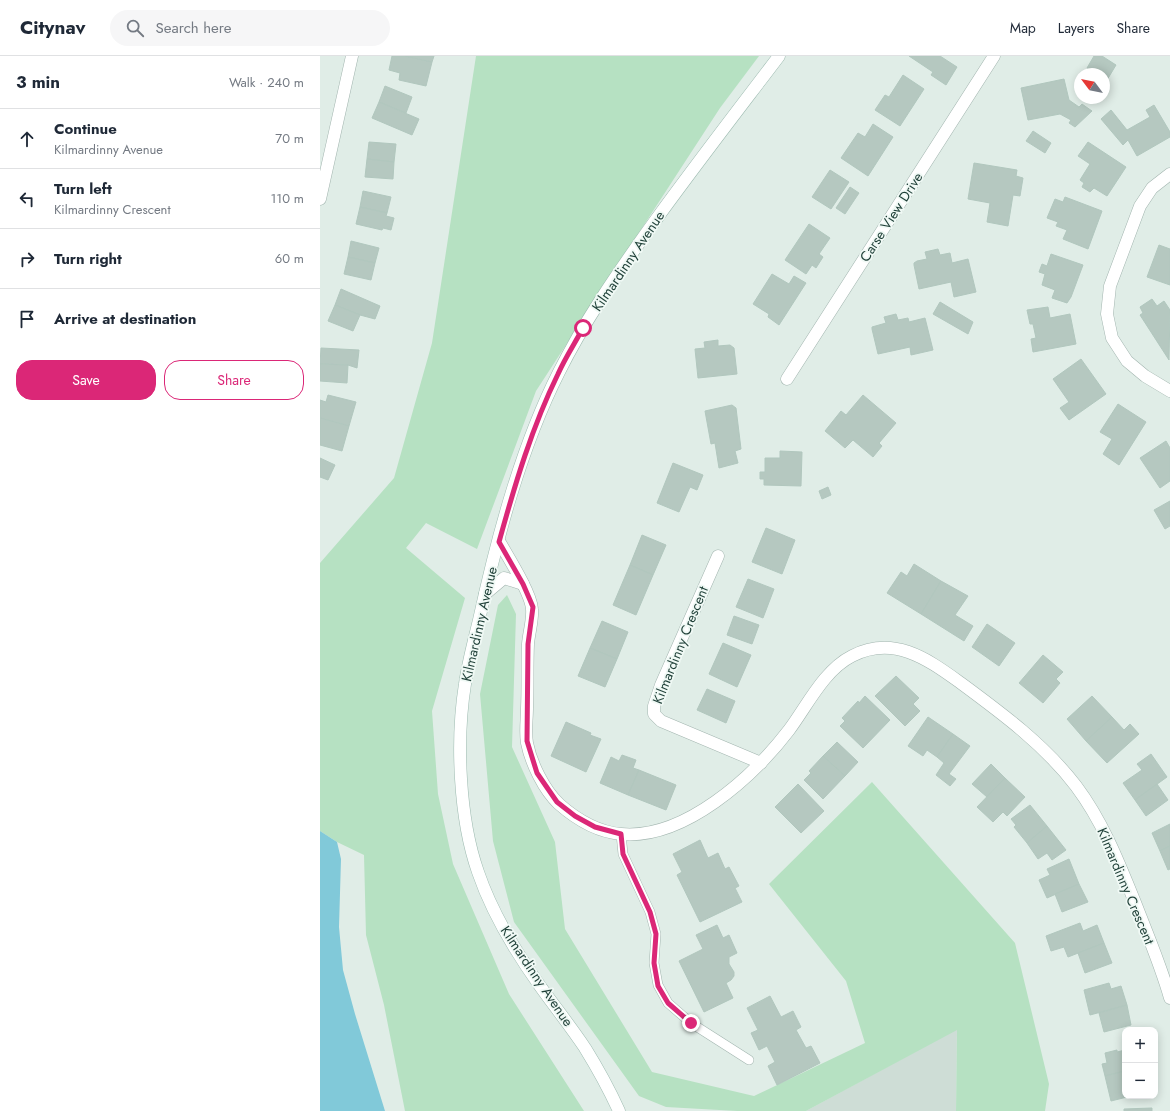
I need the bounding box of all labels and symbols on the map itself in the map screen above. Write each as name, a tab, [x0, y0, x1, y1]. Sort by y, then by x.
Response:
north arrow	[1074, 68, 1110, 104]
street label: Carse View Drive	[855, 168, 927, 266]
street label: Kilmardinny Avenue	[587, 207, 669, 315]
route start	[574, 319, 592, 337]
street label: Kilmardinny Avenue	[456, 565, 502, 683]
street label: Kilmardinny Crescent	[647, 582, 713, 707]
street label: Kilmardinny Crescent	[1092, 824, 1160, 948]
street label: Kilmardinny Avenue	[496, 922, 578, 1030]
route end	[682, 1014, 700, 1032]

